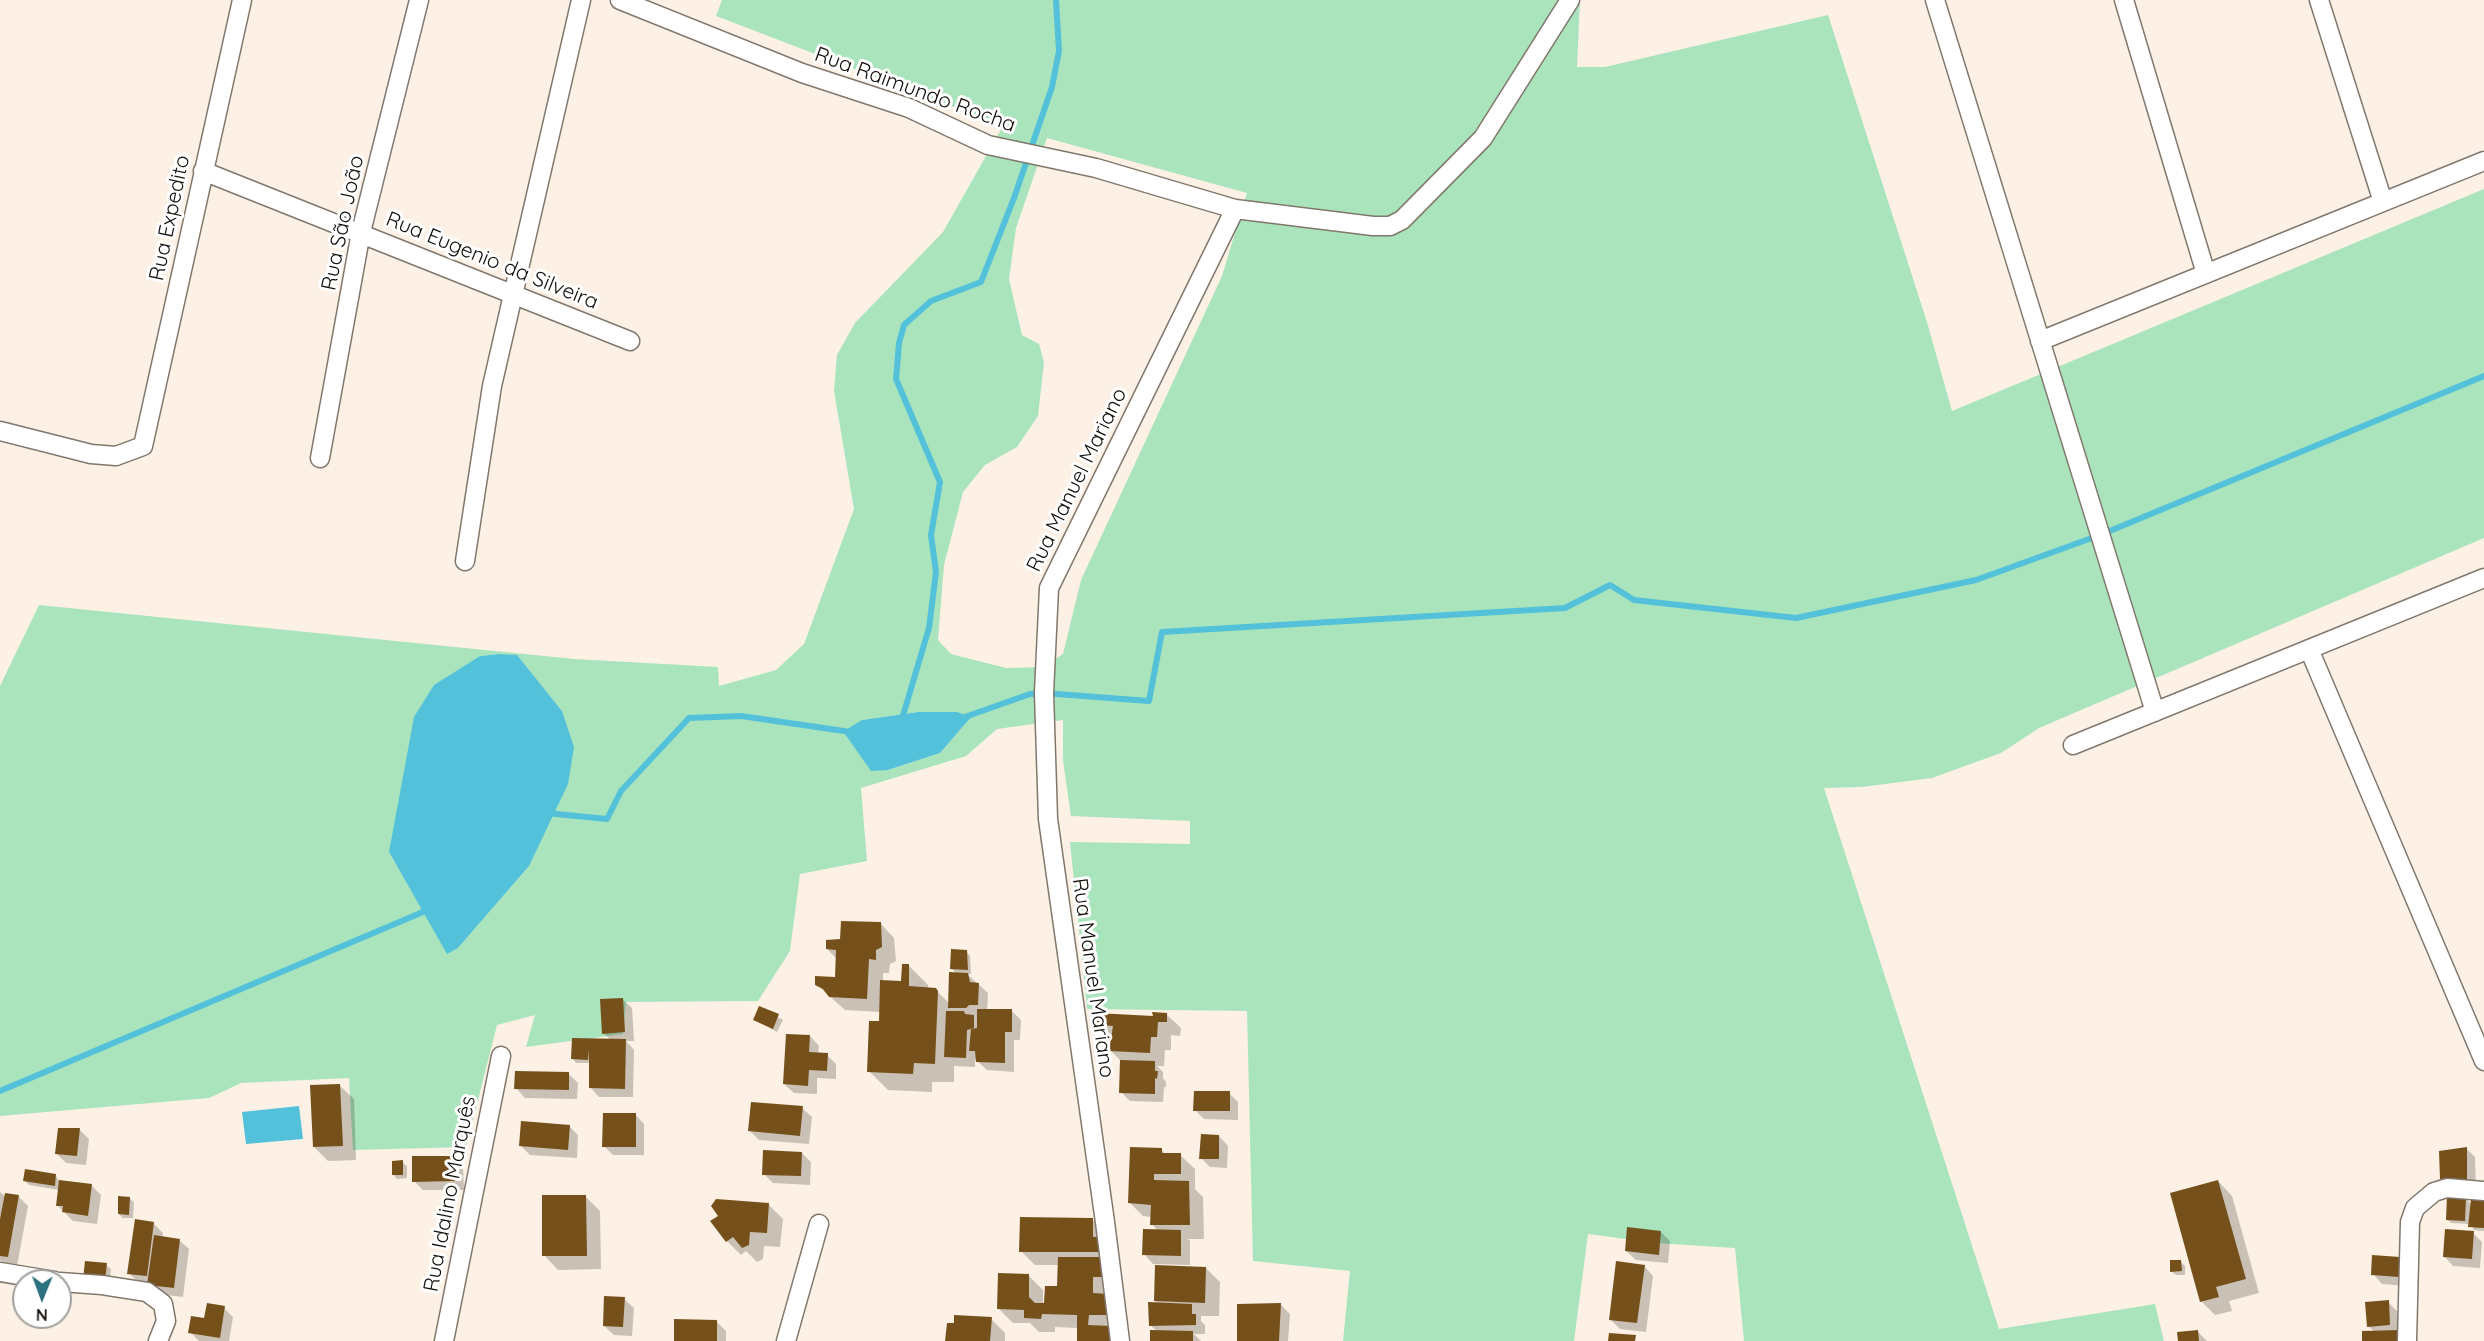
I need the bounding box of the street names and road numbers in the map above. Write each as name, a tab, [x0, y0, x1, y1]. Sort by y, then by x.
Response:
street label: Rua Raimundo Rocha	[811, 42, 1019, 138]
street label: Rua Expedito	[144, 153, 196, 283]
street label: Rua São João	[316, 153, 370, 293]
street label: Rua Eugenio da Silveira	[382, 207, 602, 315]
street label: Rua Manuel Mariano	[1022, 384, 1132, 576]
street label: Rua Manuel Mariano	[1067, 877, 1119, 1079]
street label: Rua Idalino Marquês	[419, 1094, 481, 1294]

